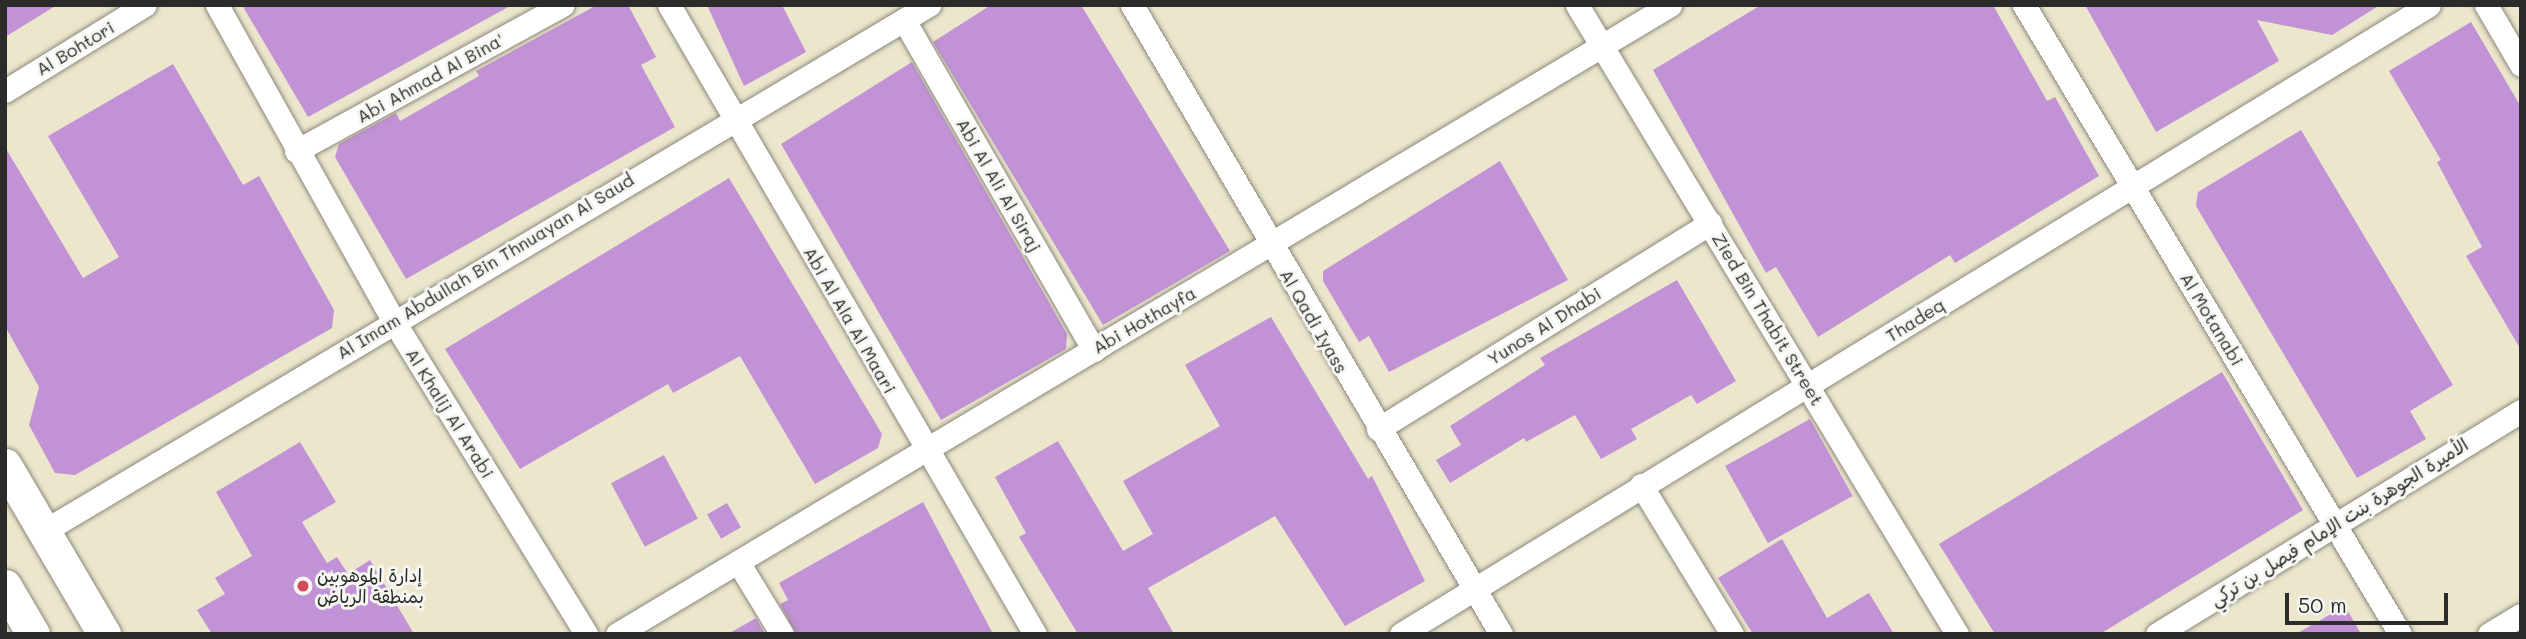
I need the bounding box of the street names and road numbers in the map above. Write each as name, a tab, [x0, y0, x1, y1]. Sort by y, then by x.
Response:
street label: Al Bohtori	[32, 16, 118, 80]
street label: Abi Ahmad Al Bina'	[353, 29, 507, 127]
street label: Abi Al Ali Al Siraj	[952, 114, 1046, 256]
street label: Al Imam Abdullah Bin Thnuayan Al Saud	[332, 168, 638, 364]
street label: Zied Bin Thabit Street	[1708, 229, 1828, 409]
street label: Abi Al Ala Al Maari	[799, 243, 901, 397]
street label: Al Qadi Iyass	[1275, 265, 1353, 377]
street label: Al Motanabi	[2176, 268, 2248, 370]
street label: Abi Hothayfa	[1089, 282, 1199, 358]
street label: Yunos Al Dhabi	[1483, 282, 1605, 370]
street label: Thadeq	[1882, 293, 1948, 347]
street label: Al Khalij Al Arabi	[401, 344, 499, 482]
street label: الأميرة الجوهرة بنت الإمام فيصل بن تركي	[2206, 433, 2472, 611]

